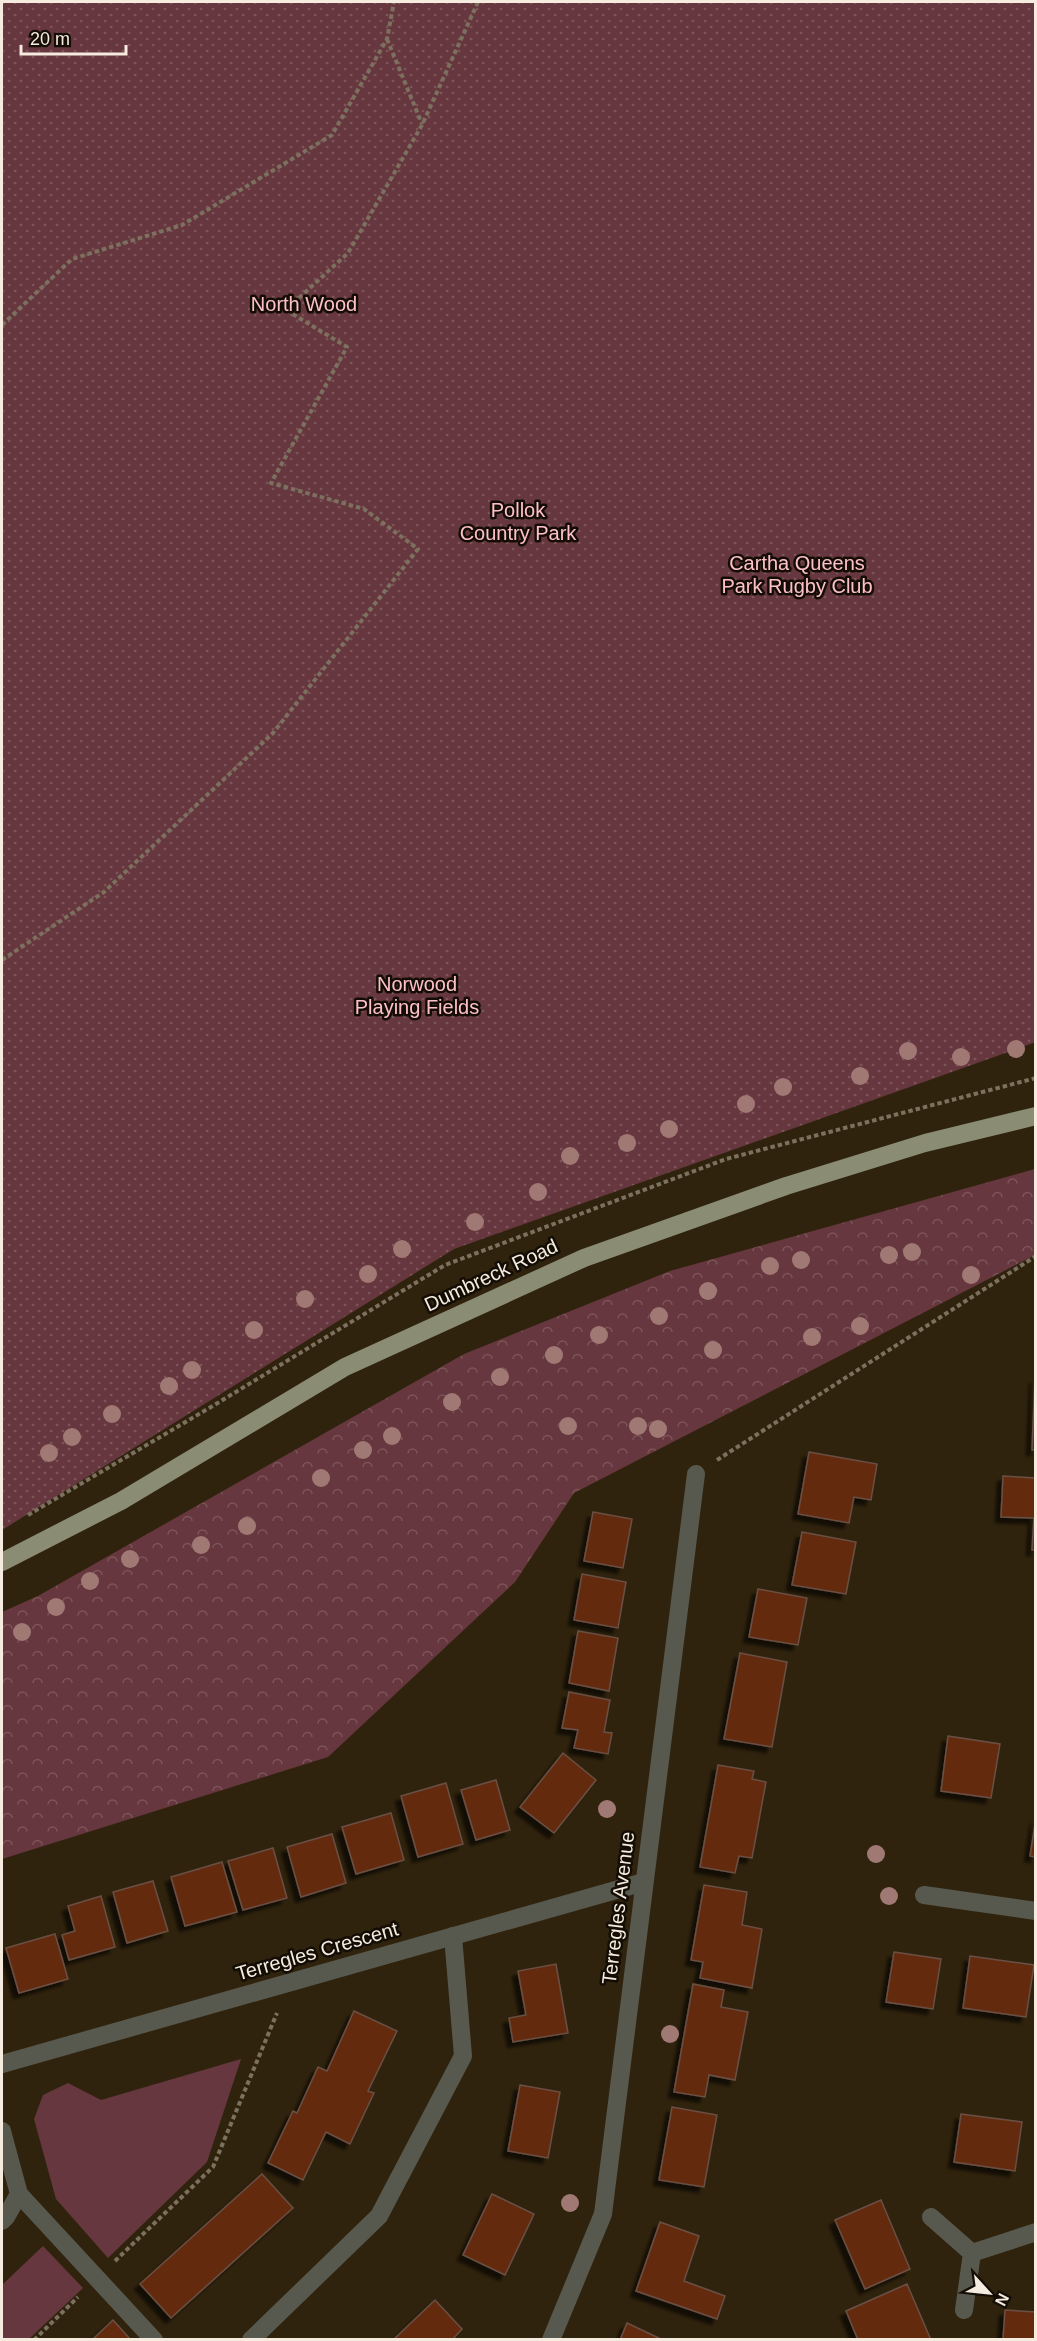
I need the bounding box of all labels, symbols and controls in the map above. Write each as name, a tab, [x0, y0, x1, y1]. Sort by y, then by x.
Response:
scale bar	[21, 18, 126, 56]
text: 20 m	[30, 29, 70, 49]
park label: North Wood	[251, 293, 357, 315]
park label: Pollok Country Park	[460, 499, 577, 544]
park label: Cartha Queens Park Rugby Club	[721, 552, 873, 597]
park label: Norwood Playing Fields	[355, 973, 479, 1018]
street label: Dumbreck Road	[421, 1234, 561, 1316]
street label: Terregles Avenue	[598, 1830, 638, 1986]
street label: Terregles Crescent	[233, 1917, 401, 1985]
north arrow	[959, 2263, 1019, 2323]
text: N	[992, 2291, 1012, 2309]

